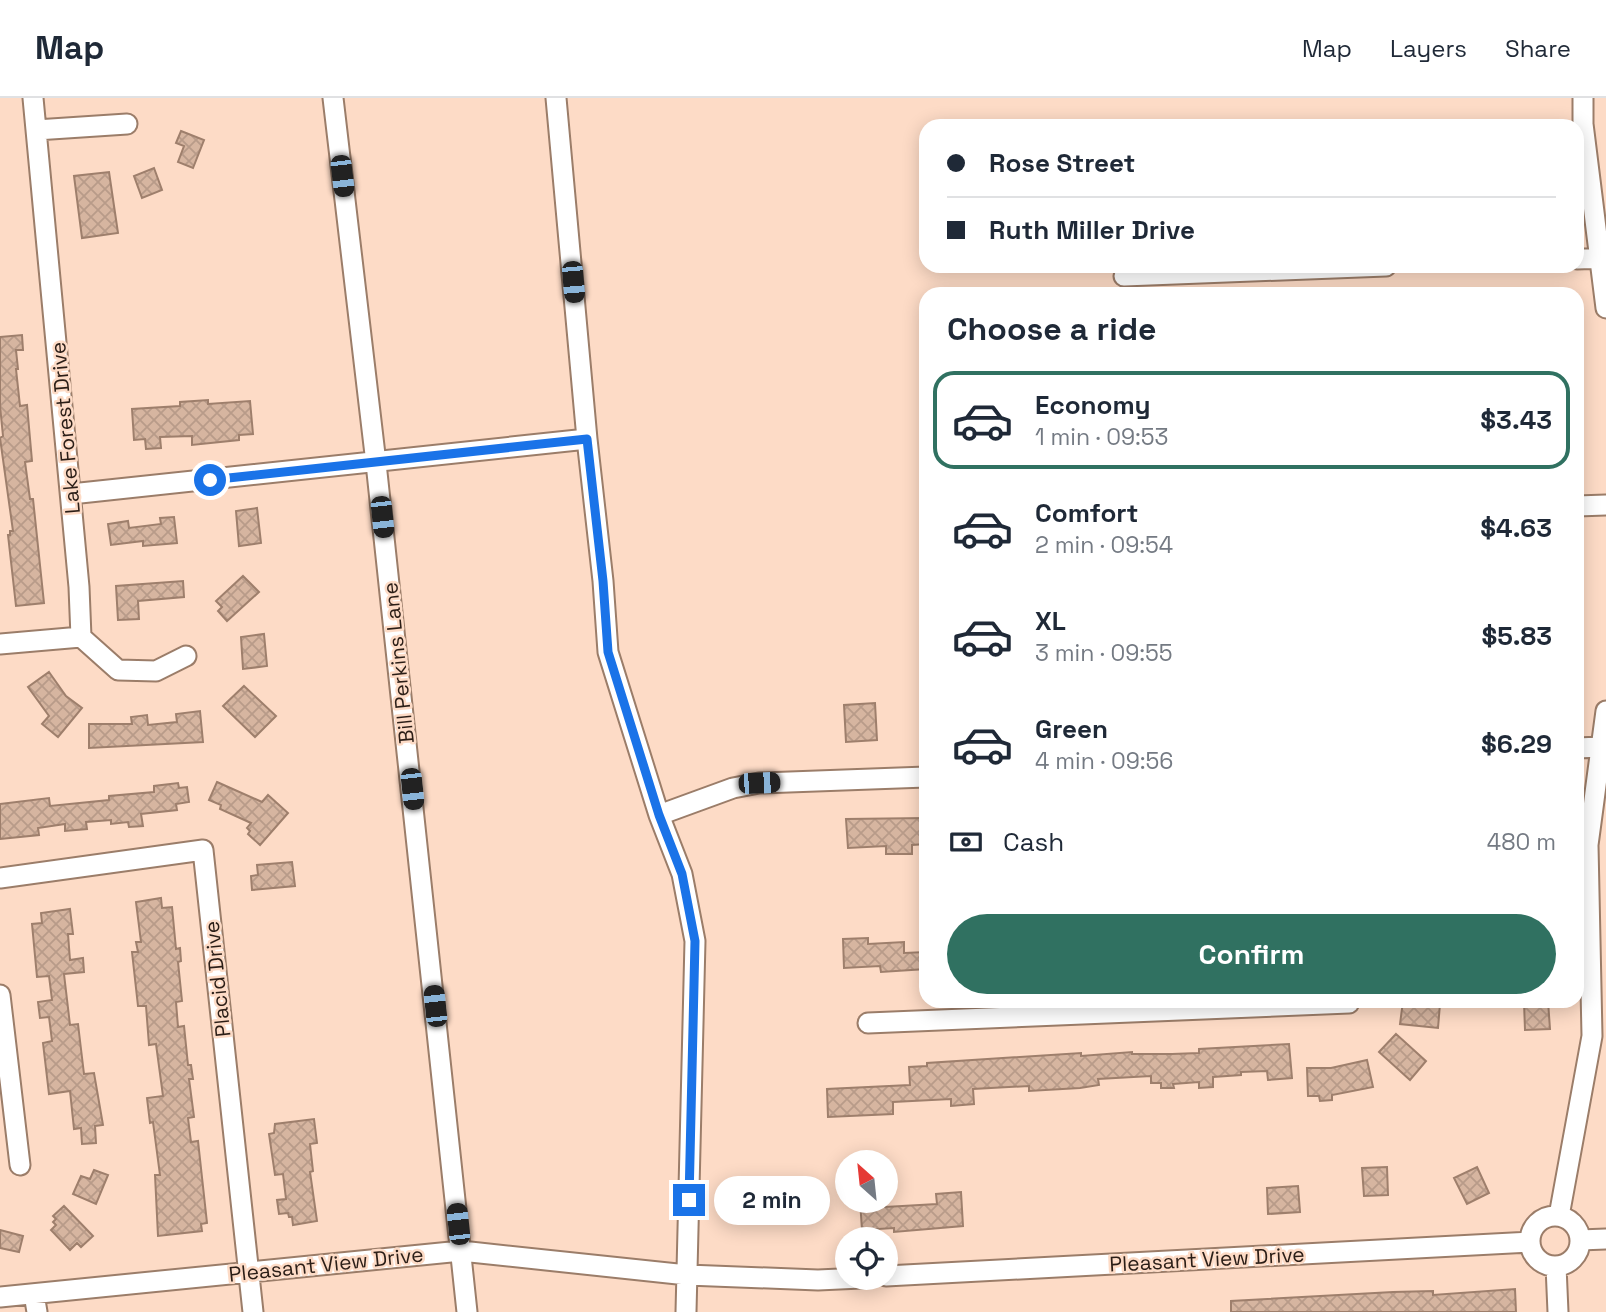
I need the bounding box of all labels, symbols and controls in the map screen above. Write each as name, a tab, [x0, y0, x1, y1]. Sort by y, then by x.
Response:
text: Map	[35, 27, 104, 69]
text: Map	[1302, 33, 1352, 64]
text: Layers	[1390, 33, 1467, 64]
text: Share	[1505, 33, 1571, 64]
text: Rose Street	[989, 146, 1135, 180]
car	[330, 154, 355, 198]
text: Ruth Miller Drive	[989, 213, 1195, 247]
car	[561, 260, 586, 304]
text: Choose a ride	[947, 309, 1157, 349]
street label: Lake Forest Drive	[44, 341, 86, 515]
text: Economy	[1035, 388, 1151, 422]
icon: car	[951, 389, 1014, 452]
text: $3.43	[1480, 403, 1552, 437]
text: 1 min · 09:53	[1035, 422, 1168, 452]
route start	[194, 464, 226, 496]
car	[370, 495, 395, 539]
text: Comfort	[1035, 496, 1138, 530]
icon: car	[951, 497, 1014, 560]
text: $4.63	[1480, 511, 1552, 545]
text: 2 min · 09:54	[1035, 530, 1173, 560]
street label: Bill Perkins Lane	[376, 581, 420, 745]
text: XL	[1035, 604, 1066, 638]
icon: car	[951, 605, 1014, 668]
text: $5.83	[1481, 619, 1552, 653]
text: 3 min · 09:55	[1035, 638, 1173, 668]
text: Green	[1035, 712, 1108, 746]
icon: car	[951, 713, 1014, 776]
text: $6.29	[1481, 727, 1552, 761]
text: 4 min · 09:56	[1035, 746, 1173, 776]
car	[400, 767, 425, 811]
car	[738, 772, 781, 794]
icon: cash	[947, 823, 985, 861]
text: Cash	[1003, 825, 1064, 859]
text: 480 m	[1487, 827, 1556, 857]
button: Confirm	[947, 914, 1556, 994]
street label: Placid Drive	[197, 920, 237, 1038]
car	[423, 984, 448, 1028]
north arrow	[835, 1150, 898, 1213]
map controls	[835, 1150, 898, 1290]
callout: 2 min	[714, 1176, 829, 1224]
route end	[673, 1184, 705, 1216]
text: 2 min	[742, 1185, 802, 1215]
car	[446, 1202, 471, 1246]
button: locate	[835, 1227, 898, 1290]
street label: Pleasant View Drive	[227, 1240, 425, 1288]
street label: Pleasant View Drive	[1109, 1240, 1305, 1278]

